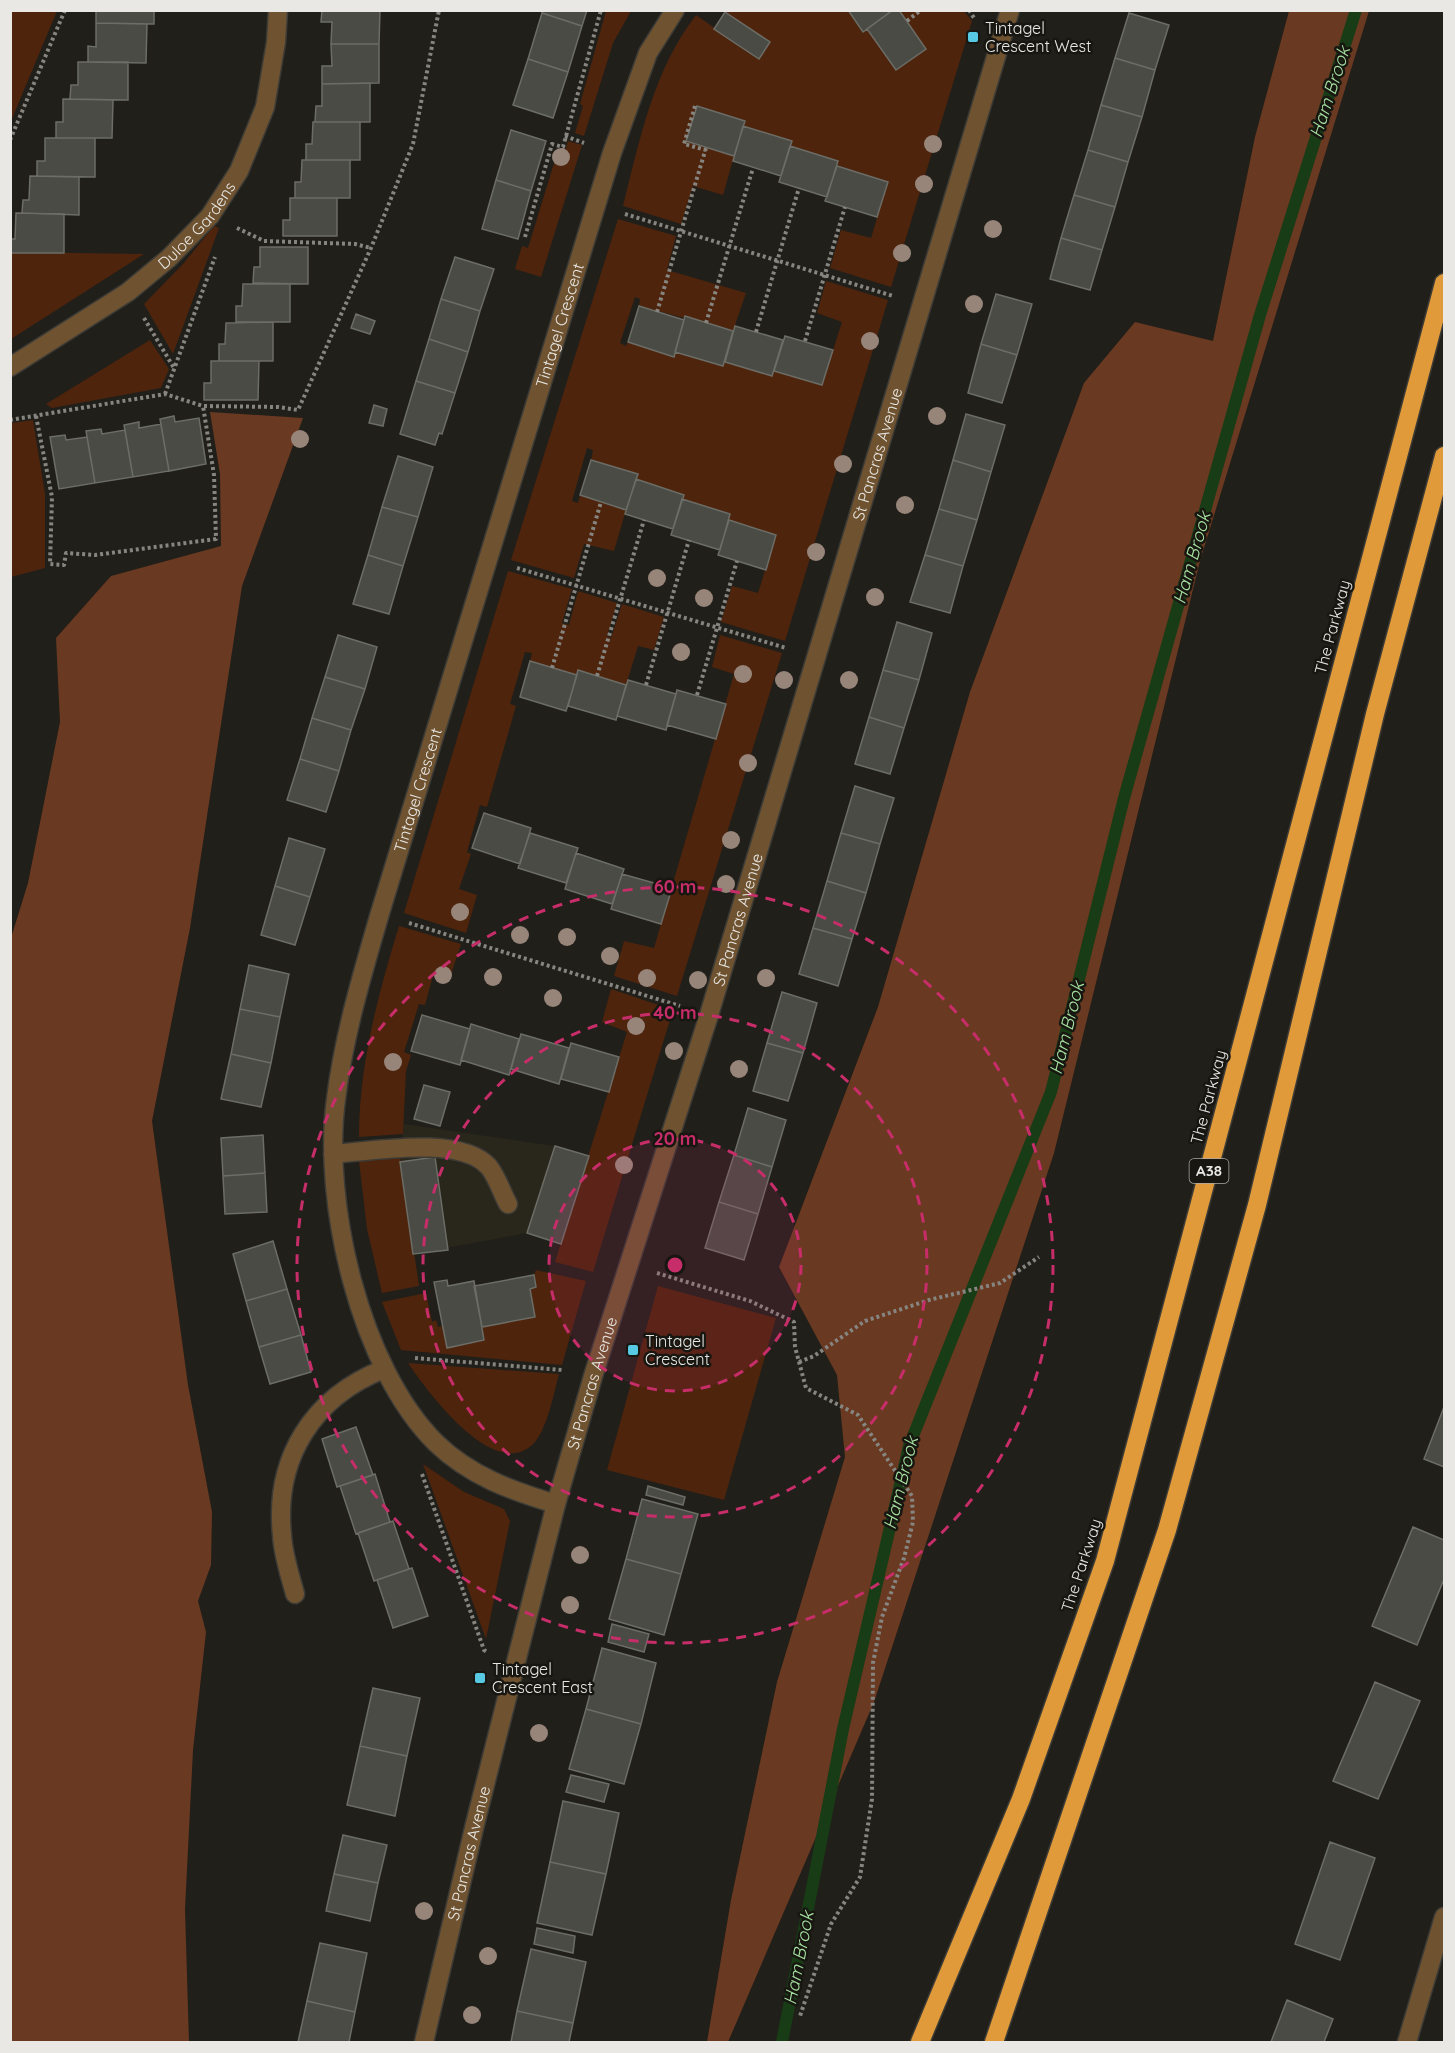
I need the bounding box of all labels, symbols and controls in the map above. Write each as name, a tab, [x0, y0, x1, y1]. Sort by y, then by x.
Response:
place label: Tintagel Crescent West	[985, 18, 1091, 56]
marker: Tintagel Crescent West	[966, 30, 980, 44]
water label: Ham Brook	[1304, 42, 1356, 140]
street label: Duloe Gardens	[153, 178, 240, 273]
street label: Tintagel Crescent	[531, 261, 588, 390]
street label: St Pancras Avenue	[848, 385, 906, 523]
water label: Ham Brook	[1167, 508, 1216, 607]
street label: The Parkway	[1310, 578, 1354, 676]
street label: Tintagel Crescent	[389, 725, 446, 855]
street label: St Pancras Avenue	[708, 851, 767, 988]
text: 60 m	[654, 875, 696, 898]
water label: Ham Brook	[1044, 978, 1089, 1077]
text: 40 m	[653, 1001, 697, 1024]
street label: The Parkway	[1186, 1048, 1230, 1146]
text: 20 m	[654, 1127, 696, 1150]
road number: A38	[1190, 1159, 1228, 1183]
centre of rings	[665, 1255, 685, 1275]
street label: St Pancras Avenue	[562, 1314, 621, 1452]
place label: Tintagel Crescent	[645, 1331, 710, 1369]
marker: Tintagel Crescent	[626, 1343, 640, 1357]
water label: Ham Brook	[878, 1433, 923, 1532]
street label: The Parkway	[1057, 1516, 1105, 1614]
place label: Tintagel Crescent East	[492, 1659, 593, 1697]
marker: Tintagel Crescent East	[473, 1671, 487, 1685]
street label: St Pancras Avenue	[443, 1784, 494, 1922]
water label: Ham Brook	[778, 1908, 819, 2007]

